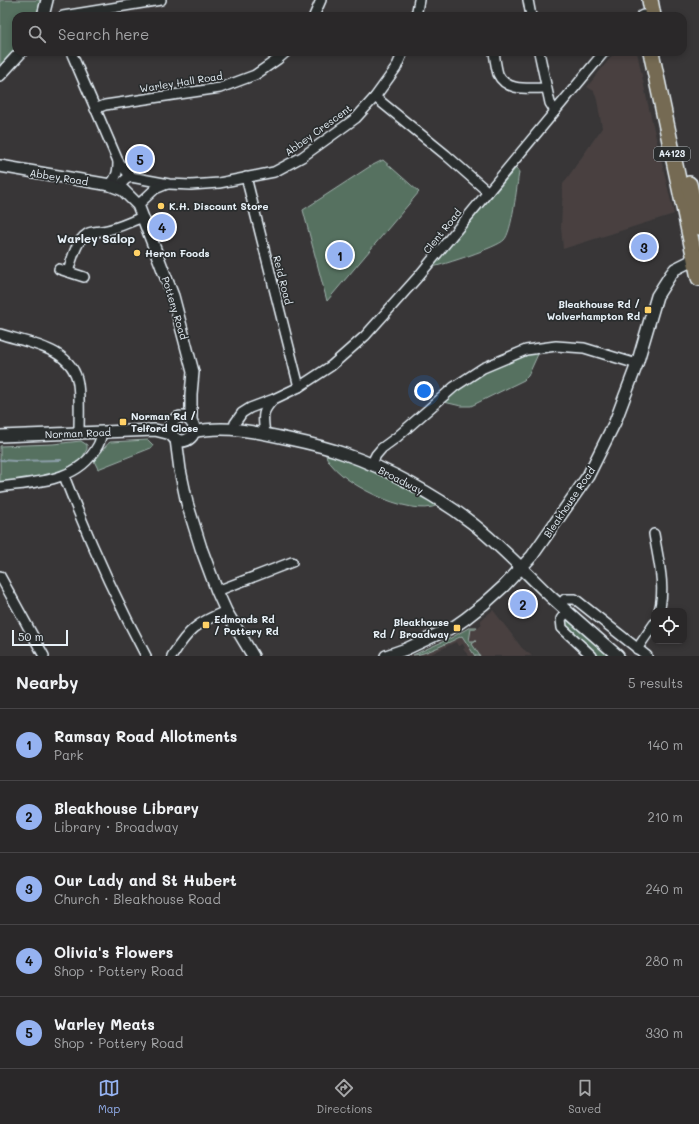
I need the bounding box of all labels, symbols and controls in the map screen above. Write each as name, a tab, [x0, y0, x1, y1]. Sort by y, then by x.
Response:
search box	[12, 12, 687, 56]
icon: search	[26, 23, 48, 45]
text: Search here	[58, 24, 149, 44]
street label: Warley Hall Road	[139, 69, 223, 95]
street label: Abbey Crescent	[282, 101, 354, 159]
pin: 5	[127, 144, 153, 174]
road number: A4123	[654, 147, 690, 161]
street label: Abbey Road	[29, 165, 89, 189]
place label: K.H. Discount Store	[169, 199, 269, 213]
marker: K.H. Discount Store	[156, 201, 166, 211]
street label: Clent Road	[420, 206, 464, 256]
pin: 4	[149, 212, 175, 242]
district label: Warley Salop	[57, 230, 135, 246]
pin: 3	[631, 232, 657, 262]
pin: 1	[327, 240, 353, 270]
place label: Heron Foods	[145, 246, 210, 260]
marker: Heron Foods	[132, 248, 142, 258]
street label: Reid Road	[270, 254, 296, 306]
street label: Pottery Road	[159, 275, 191, 341]
place label: Bleakhouse Rd / Wolverhampton Rd	[547, 297, 641, 323]
marker: Bleakhouse Rd / Wolverhampton Rd	[643, 305, 653, 315]
your location	[414, 381, 434, 401]
place label: Norman Rd / Telford Close	[131, 409, 198, 435]
marker: Norman Rd / Telford Close	[118, 417, 128, 427]
street label: Norman Road	[45, 425, 111, 441]
street label: Broadway	[376, 463, 426, 497]
street label: Bleakhouse Road	[540, 464, 598, 540]
pin: 2	[510, 589, 536, 619]
map controls	[651, 608, 687, 644]
button: locate	[651, 608, 687, 644]
place label: Edmonds Rd / Pottery Rd	[214, 612, 279, 638]
place label: Bleakhouse Rd / Broadway	[373, 615, 450, 641]
marker: Edmonds Rd / Pottery Rd	[201, 620, 211, 630]
marker: Bleakhouse Rd / Broadway	[452, 623, 462, 633]
scale bar	[12, 628, 68, 647]
text: 50 m	[18, 629, 44, 644]
text: Nearby	[16, 671, 78, 693]
text: 5 results	[628, 674, 683, 691]
text: Ramsay Road Allotments	[54, 726, 237, 746]
text: 1	[26, 736, 32, 753]
text: 140 m	[647, 736, 683, 753]
text: Park	[54, 746, 83, 763]
text: Bleakhouse Library	[54, 798, 199, 818]
text: 2	[25, 808, 33, 825]
text: 210 m	[647, 808, 683, 825]
text: Library · Broadway	[54, 818, 179, 835]
text: Our Lady and St Hubert	[54, 870, 237, 890]
text: 3	[25, 880, 33, 897]
text: 240 m	[646, 880, 683, 897]
text: Church · Bleakhouse Road	[54, 890, 221, 907]
text: Olivia's Flowers	[54, 942, 173, 962]
text: 4	[25, 952, 33, 969]
text: 280 m	[645, 952, 683, 969]
text: Shop · Pottery Road	[54, 962, 183, 979]
text: Warley Meats	[54, 1014, 155, 1034]
text: 5	[25, 1024, 33, 1041]
text: 330 m	[645, 1024, 683, 1041]
text: Shop · Pottery Road	[54, 1034, 183, 1051]
tab: Map	[98, 1077, 120, 1116]
tab: Directions	[316, 1077, 372, 1116]
tab: Saved	[568, 1077, 601, 1116]

